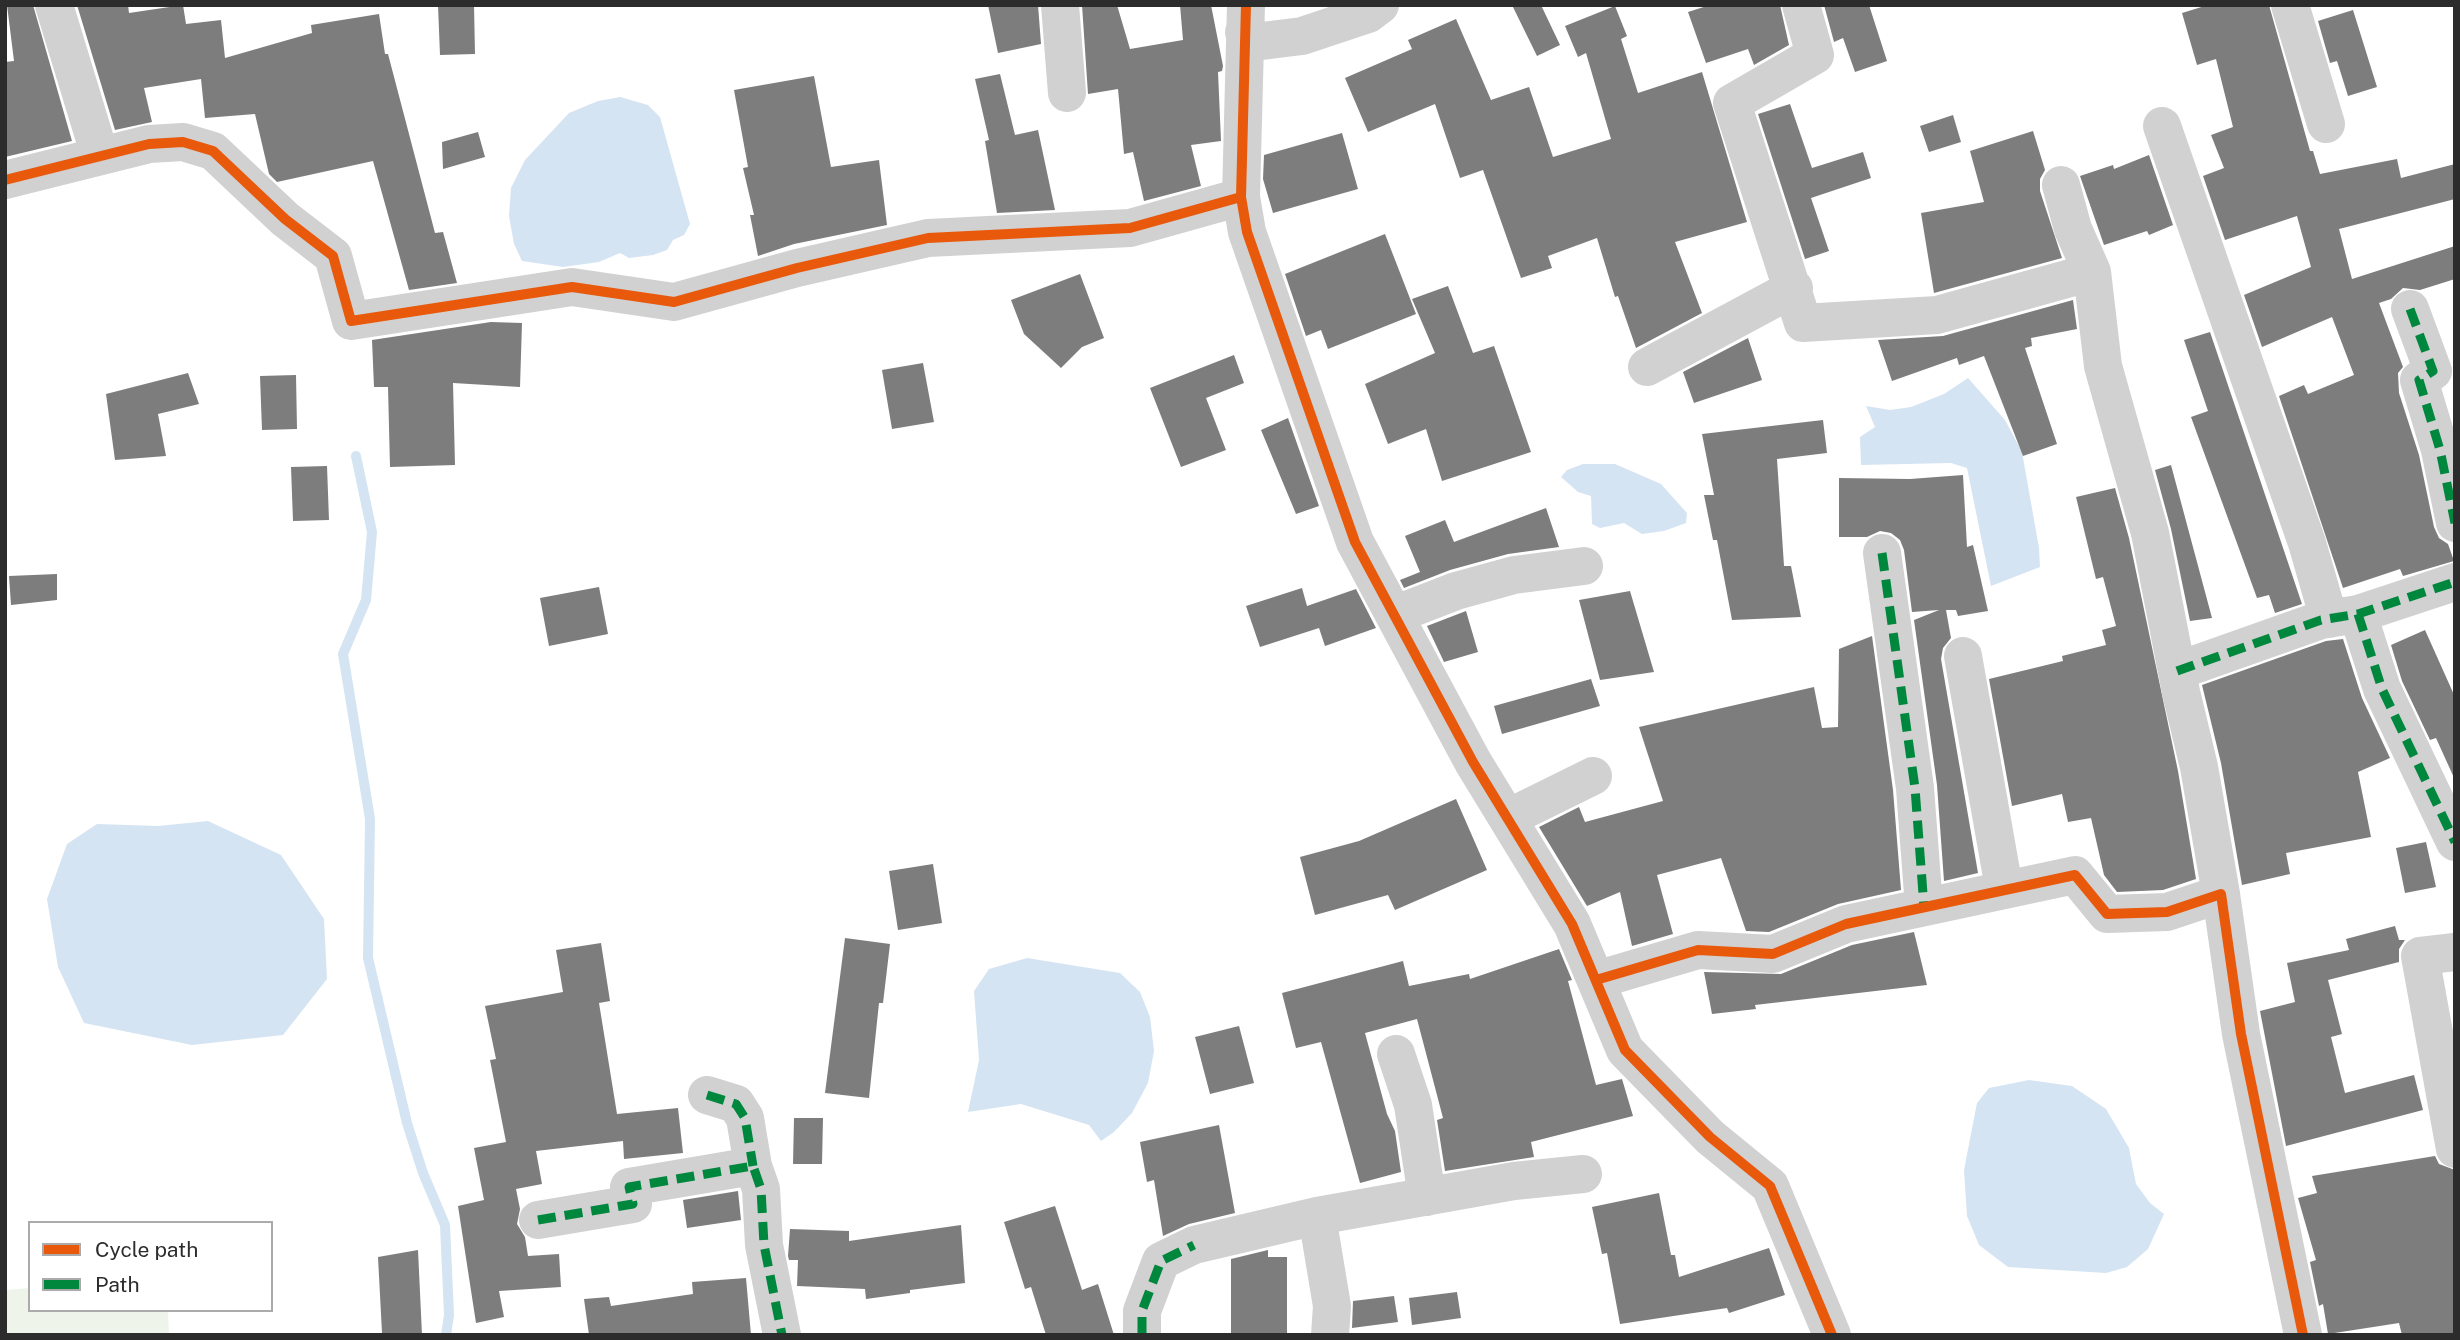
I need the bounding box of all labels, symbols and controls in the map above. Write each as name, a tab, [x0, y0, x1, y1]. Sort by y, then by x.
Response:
legend	[28, 1221, 273, 1312]
text: Cycle path	[95, 1237, 198, 1262]
text: Path	[95, 1272, 140, 1297]

